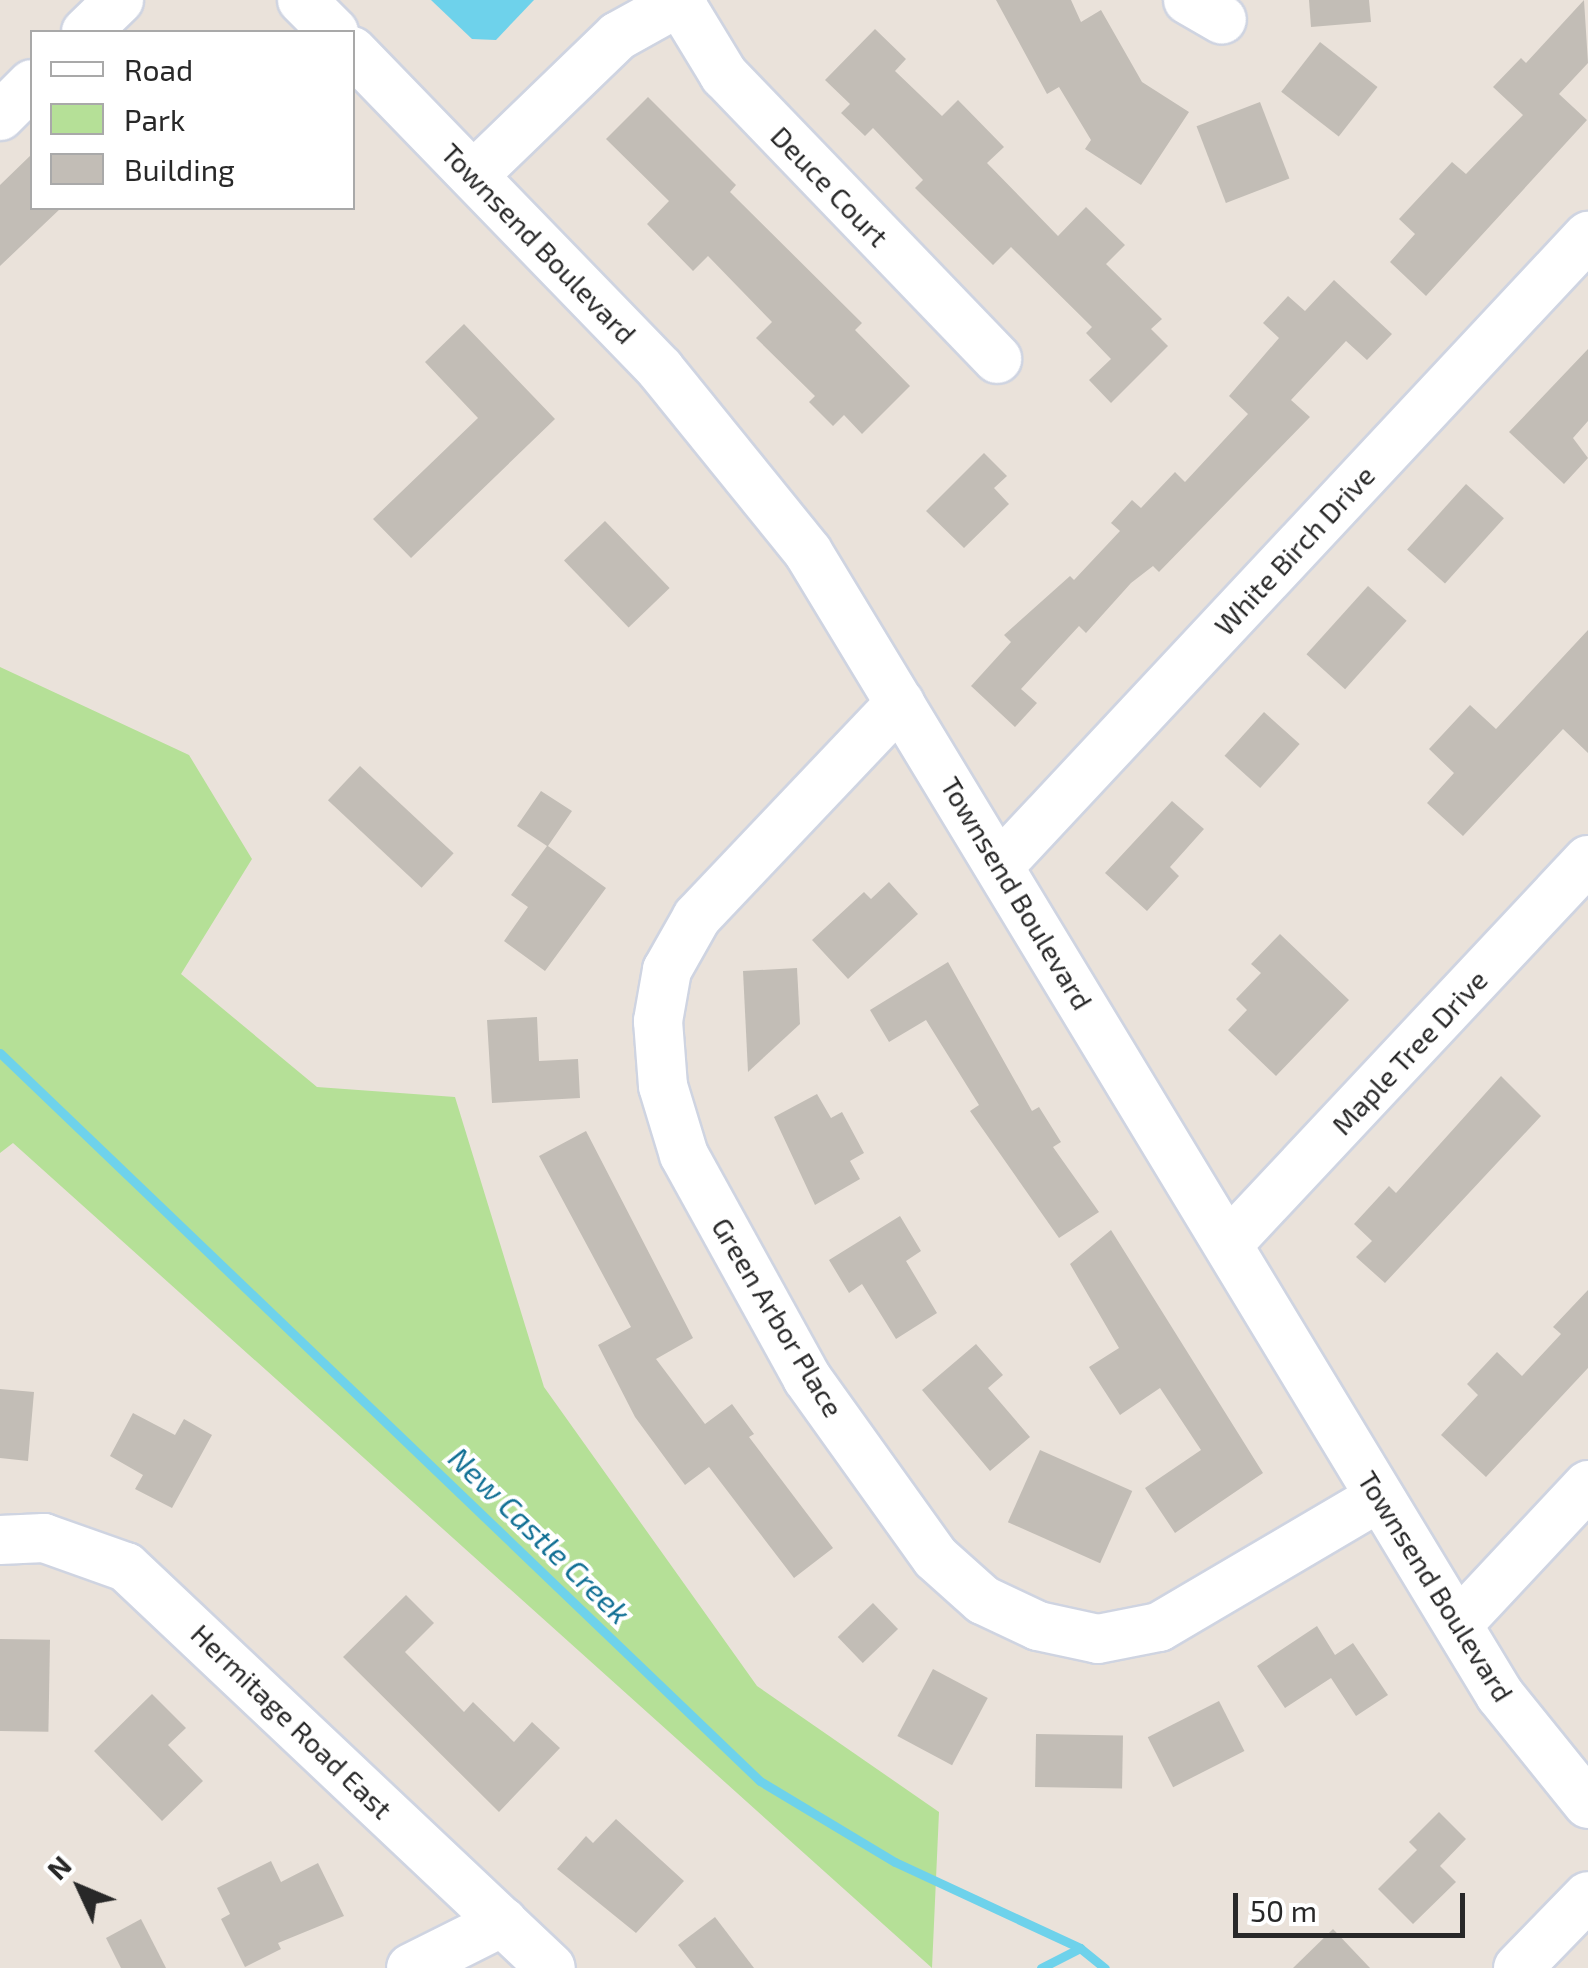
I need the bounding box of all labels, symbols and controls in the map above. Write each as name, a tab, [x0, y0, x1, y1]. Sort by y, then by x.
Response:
legend	[30, 30, 355, 210]
text: Road	[124, 51, 193, 87]
text: Park	[124, 101, 185, 137]
street label: Deuce Court	[764, 119, 896, 253]
street label: Townsend Boulevard	[435, 136, 643, 350]
text: Building	[124, 151, 235, 187]
street label: White Birch Drive	[1207, 458, 1381, 642]
street label: Townsend Boulevard	[934, 770, 1100, 1016]
street label: Maple Tree Drive	[1324, 963, 1494, 1141]
street label: Green Arbor Place	[705, 1211, 851, 1423]
water label: New Castle Creek	[442, 1439, 638, 1631]
street label: Townsend Boulevard	[1351, 1464, 1521, 1708]
street label: Hermitage Road East	[185, 1617, 399, 1825]
north arrow	[30, 1838, 130, 1938]
text: N	[39, 1848, 78, 1886]
scale bar	[1238, 1873, 1470, 1935]
text: 50 m	[1250, 1892, 1317, 1928]

